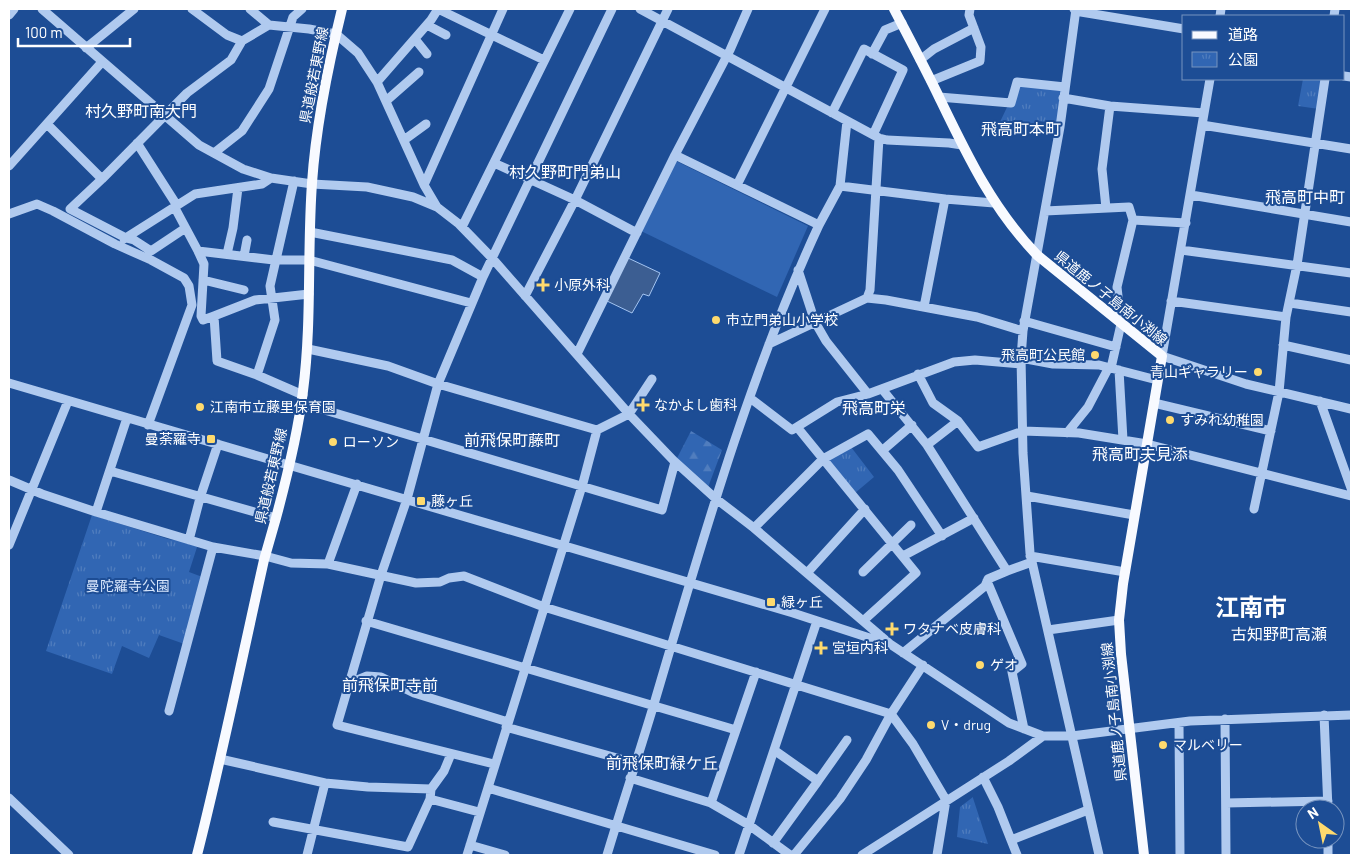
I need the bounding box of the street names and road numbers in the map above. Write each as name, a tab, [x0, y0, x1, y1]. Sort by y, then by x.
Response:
street label: 県道般若東野線	[296, 25, 331, 125]
street label: 県道鹿ノ子島南小渕線	[1052, 247, 1171, 348]
street label: 県道般若東野線	[251, 426, 290, 526]
street label: 県道鹿ノ子島南小渕線	[1098, 642, 1129, 783]

